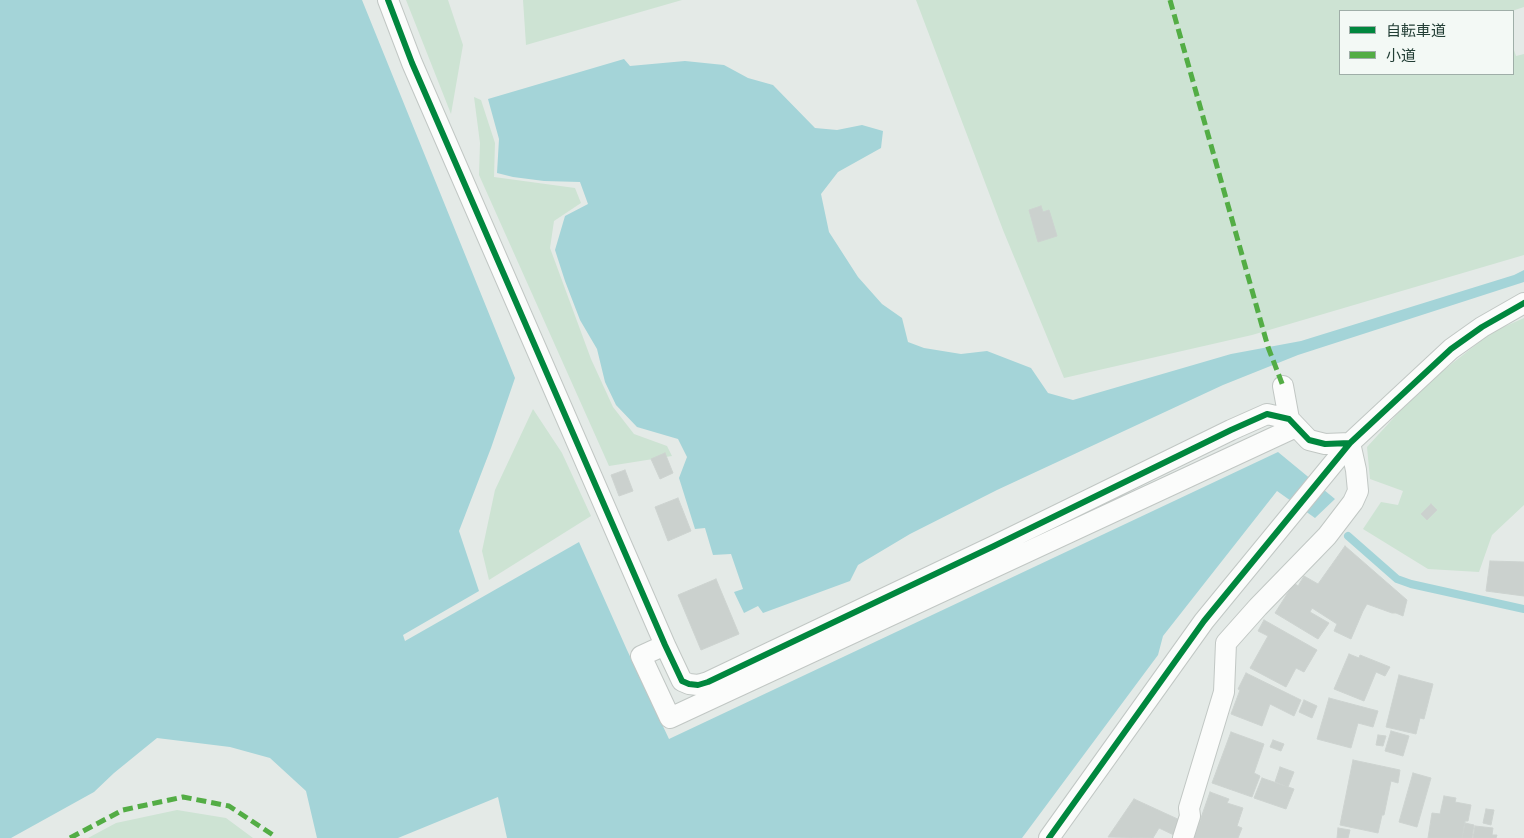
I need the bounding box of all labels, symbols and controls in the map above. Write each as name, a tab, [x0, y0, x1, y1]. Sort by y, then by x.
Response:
legend	[1339, 10, 1514, 75]
text: 自転車道	[1386, 20, 1446, 40]
text: 小道	[1386, 45, 1416, 65]

